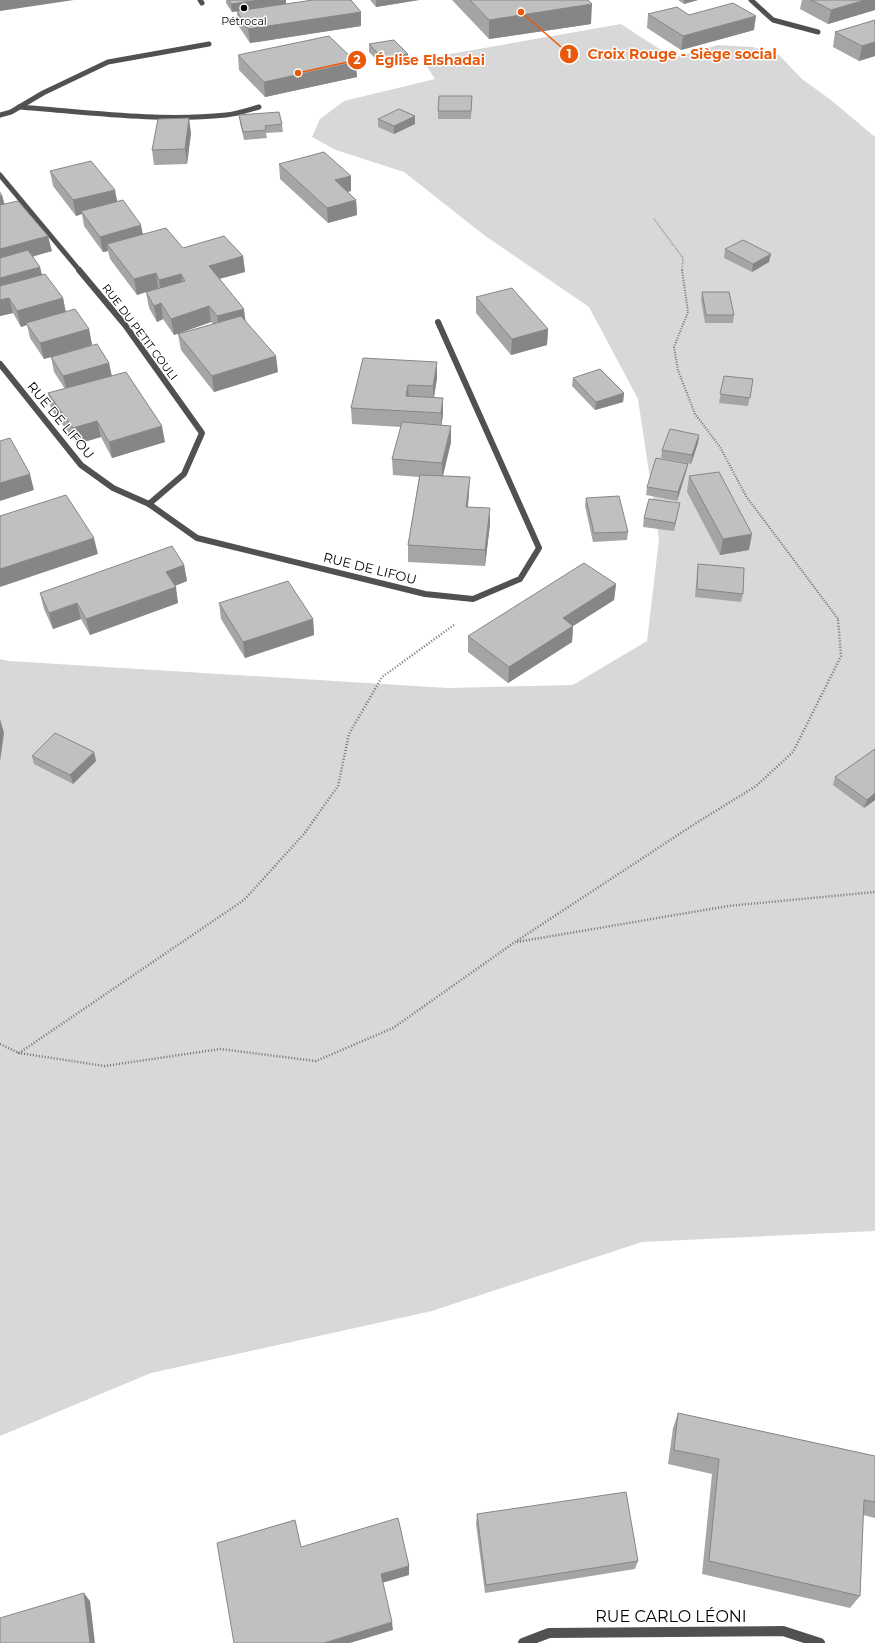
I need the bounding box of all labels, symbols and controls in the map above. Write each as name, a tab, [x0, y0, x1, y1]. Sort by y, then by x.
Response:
marker: Pétrocal	[239, 3, 249, 13]
place label: Pétrocal	[221, 14, 267, 28]
callout: Croix Rouge - Siège social	[559, 41, 784, 67]
text: Croix Rouge - Siège social	[587, 45, 777, 63]
text: 1	[567, 46, 571, 61]
callout: Église Elshadai	[347, 47, 493, 73]
text: Église Elshadai	[375, 51, 485, 69]
text: 2	[353, 52, 361, 67]
street label: RUE DU PETIT COULI	[99, 281, 181, 383]
street label: RUE DE LIFOU	[24, 378, 98, 462]
street label: RUE DE LIFOU	[322, 549, 418, 587]
street label: RUE CARLO LÉONI	[595, 1607, 747, 1626]

